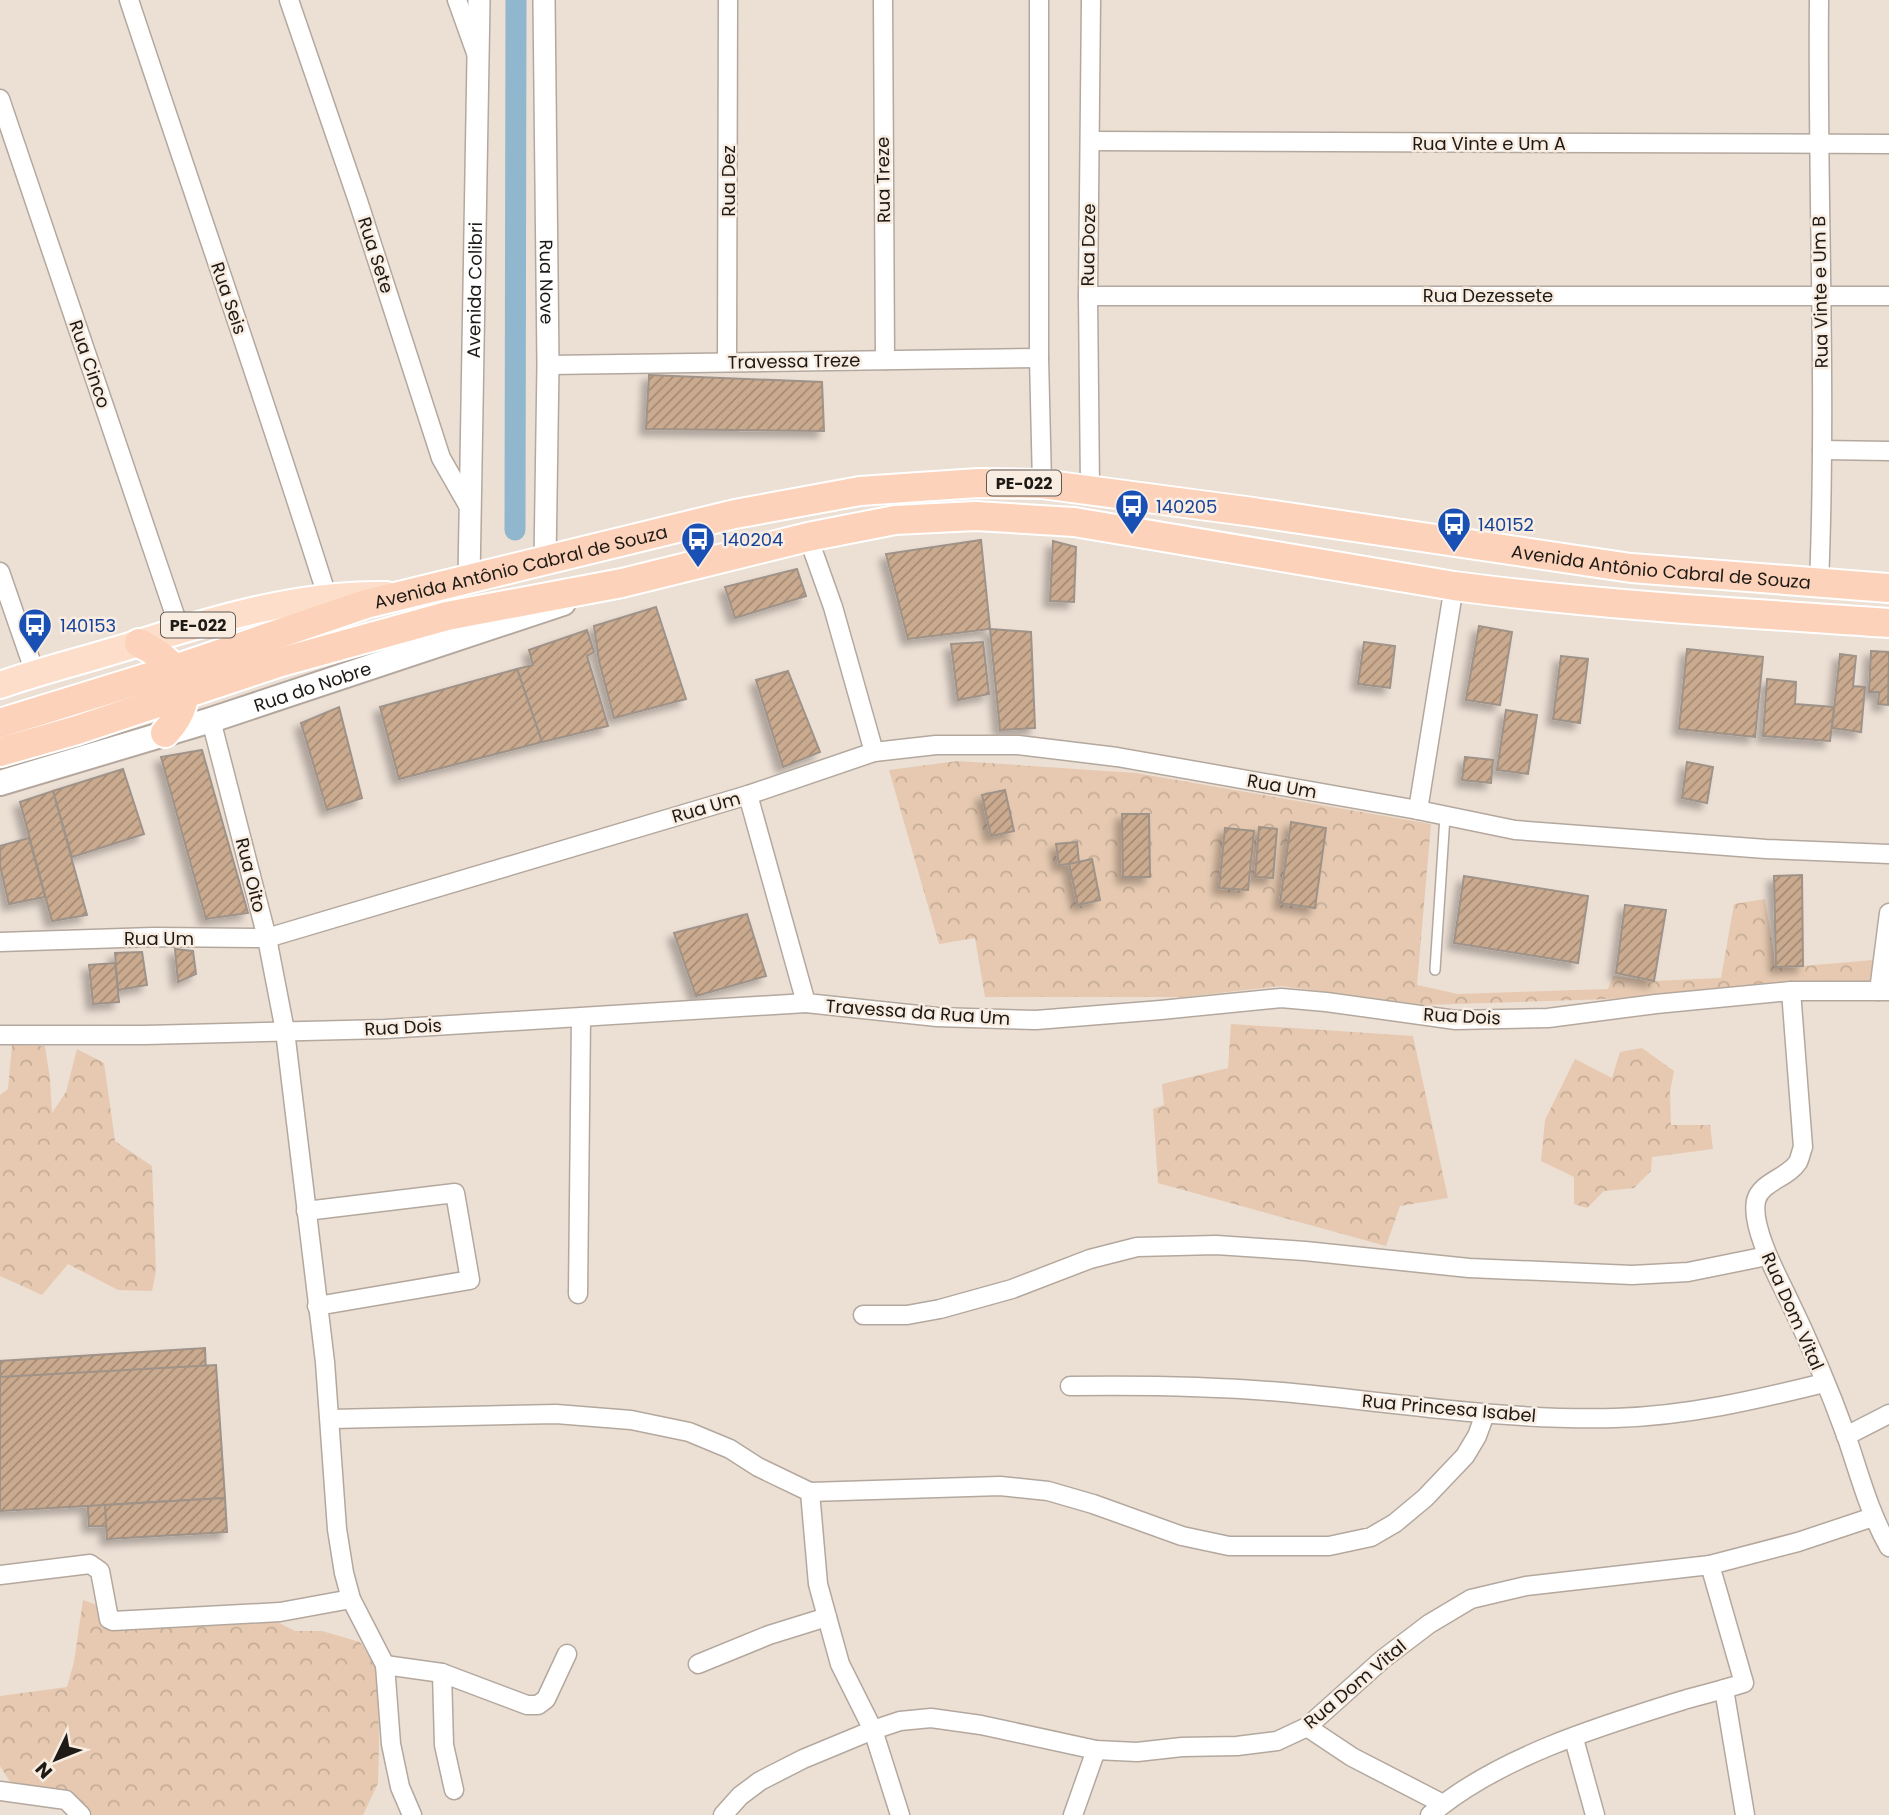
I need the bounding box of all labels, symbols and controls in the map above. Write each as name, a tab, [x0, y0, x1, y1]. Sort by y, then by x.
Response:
street label: Rua Vinte e Um A	[1412, 131, 1566, 156]
street label: Rua Treze	[870, 137, 896, 223]
street label: Rua Dez	[716, 145, 741, 217]
street label: Rua Doze	[1075, 203, 1101, 287]
street label: Rua Sete	[352, 214, 400, 296]
street label: Rua Vinte e Um B	[1806, 216, 1834, 368]
street label: Avenida Colibri	[460, 222, 488, 358]
street label: Rua Nove	[534, 239, 560, 325]
street label: Rua Seis	[205, 258, 253, 338]
street label: Rua Dezessete	[1423, 283, 1553, 308]
street label: Rua Cinco	[63, 317, 117, 411]
street label: Travessa Treze	[727, 347, 861, 375]
road number: PE-022	[987, 470, 1061, 496]
bus stop icon: 140205	[1113, 487, 1151, 536]
place label: 140205	[1156, 494, 1217, 519]
bus stop icon: 140152	[1435, 505, 1473, 554]
place label: 140152	[1478, 512, 1534, 537]
street label: Avenida Antônio Cabral de Souza	[371, 518, 670, 614]
bus stop icon: 140204	[679, 520, 717, 569]
place label: 140204	[722, 527, 783, 552]
street label: Avenida Antônio Cabral de Souza	[1510, 538, 1812, 594]
bus stop icon: 140153	[16, 606, 54, 655]
road number: PE-022	[161, 612, 235, 638]
place label: 140153	[60, 613, 116, 638]
street label: Rua do Nobre	[250, 655, 374, 717]
street label: Rua Um	[1245, 768, 1319, 804]
street label: Rua Um	[669, 785, 743, 829]
street label: Rua Oito	[230, 835, 272, 915]
street label: Rua Um	[124, 926, 194, 951]
street label: Travessa da Rua Um	[825, 993, 1011, 1031]
street label: Rua Dois	[1423, 1001, 1501, 1031]
street label: Rua Dois	[364, 1012, 442, 1042]
street label: Rua Dom Vital	[1756, 1248, 1830, 1374]
street label: Rua Princesa Isabel	[1361, 1388, 1537, 1428]
street label: Rua Dom Vital	[1298, 1634, 1412, 1734]
north arrow	[21, 1724, 91, 1794]
text: N	[29, 1756, 59, 1785]

